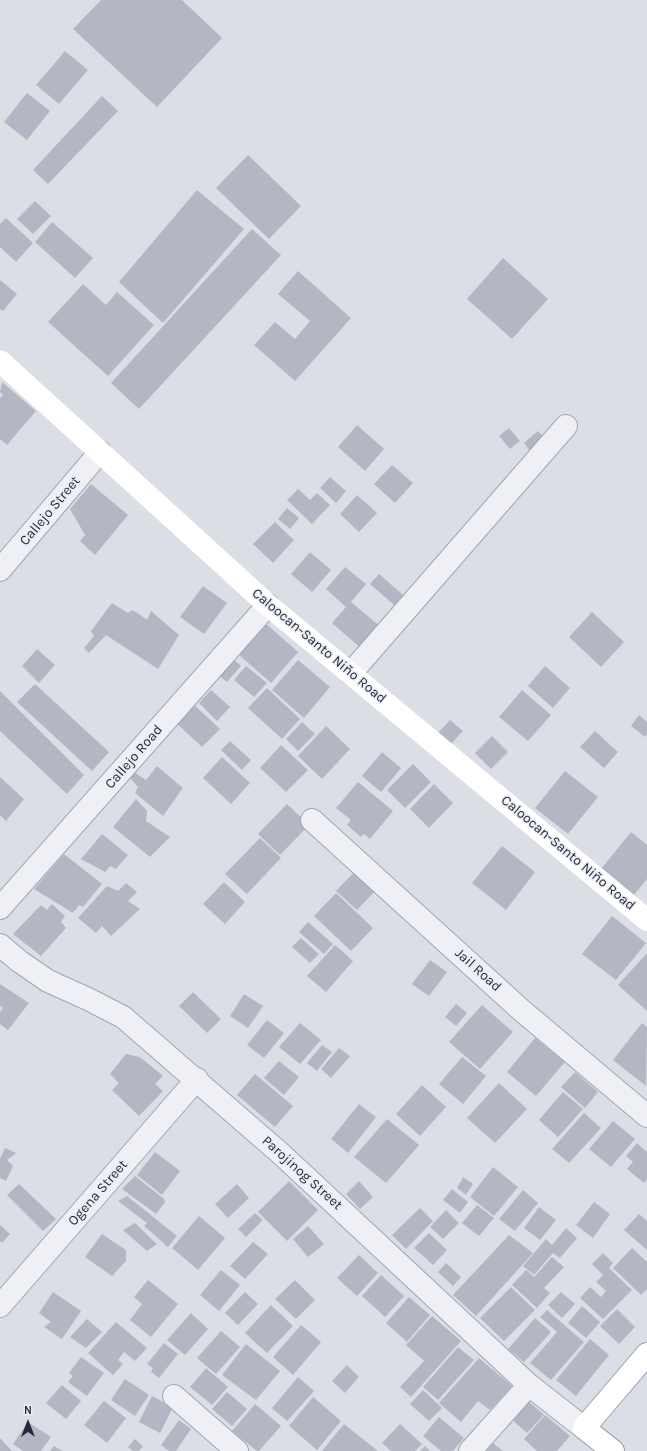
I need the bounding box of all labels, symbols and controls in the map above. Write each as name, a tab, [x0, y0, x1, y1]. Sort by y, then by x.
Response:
street label: Callejo Street	[16, 473, 84, 549]
street label: Caloocan-Santo Niño Road	[248, 585, 390, 707]
street label: Callejo Road	[102, 722, 166, 792]
street label: Caloocan-Santo Niño Road	[497, 792, 639, 914]
street label: Jail Road	[451, 945, 505, 995]
street label: Parojinog Street	[258, 1132, 346, 1214]
street label: Ogena Street	[65, 1157, 131, 1229]
north arrow	[8, 1403, 48, 1443]
text: N	[24, 1404, 32, 1417]

